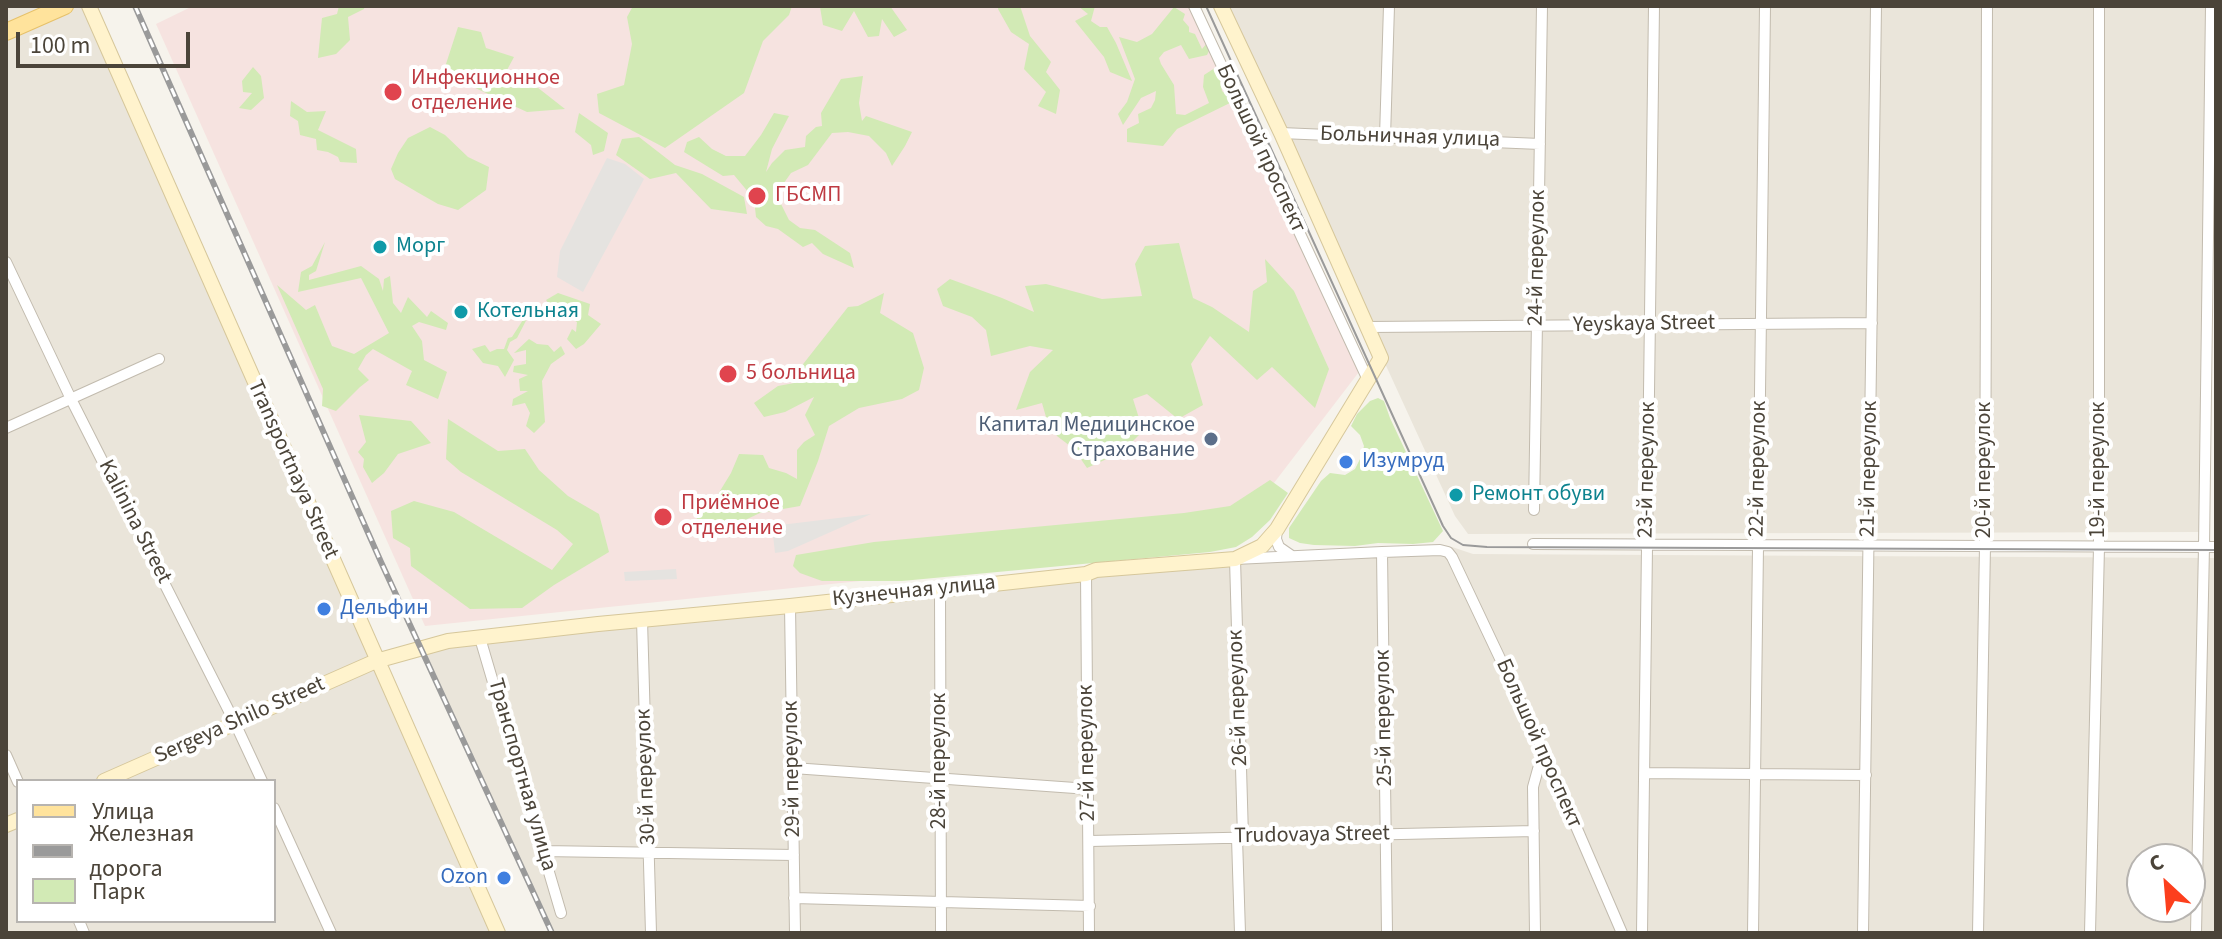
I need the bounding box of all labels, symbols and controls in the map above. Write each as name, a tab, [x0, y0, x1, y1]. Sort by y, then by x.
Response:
scale bar	[20, 16, 194, 66]
text: 100 m	[30, 28, 90, 63]
street label: Большой проспект	[1209, 61, 1311, 237]
place label: Инфекционное отделение	[411, 66, 560, 118]
marker: Инфекционное отделение	[382, 81, 404, 103]
street label: Больничная улица	[1320, 122, 1500, 154]
place label: ГБСМП	[775, 183, 841, 209]
marker: ГБСМП	[746, 185, 768, 207]
street label: 24-й переулок	[1524, 190, 1552, 326]
place label: Морг	[396, 234, 445, 260]
marker: Морг	[371, 238, 389, 256]
place label: Котельная	[477, 299, 579, 325]
marker: Котельная	[452, 303, 470, 321]
street label: Yeyskaya Street	[1573, 311, 1715, 339]
place label: 5 больница	[746, 361, 856, 387]
marker: 5 больница	[717, 363, 739, 385]
street label: Transportnaya Street	[241, 376, 343, 564]
street label: 22-й переулок	[1745, 401, 1773, 537]
street label: 21-й переулок	[1856, 401, 1884, 537]
street label: 23-й переулок	[1634, 402, 1662, 538]
street label: 20-й переулок	[1972, 402, 1998, 538]
street label: 19-й переулок	[2086, 402, 2112, 538]
place label: Капитал Медицинское Страхование	[978, 413, 1195, 464]
marker: Капитал Медицинское Страхование	[1202, 430, 1220, 448]
place label: Изумруд	[1362, 449, 1445, 475]
marker: Изумруд	[1337, 453, 1355, 471]
street label: Kalinina Street	[92, 456, 176, 588]
place label: Ремонт обуви	[1472, 482, 1605, 508]
marker: Ремонт обуви	[1447, 486, 1465, 504]
place label: Приёмное отделение	[681, 491, 783, 542]
marker: Приёмное отделение	[652, 506, 674, 528]
street label: Кузнечная улица	[831, 570, 997, 614]
place label: Дельфин	[340, 596, 429, 622]
marker: Дельфин	[315, 600, 333, 618]
street label: 26-й переулок	[1223, 629, 1255, 767]
street label: 25-й переулок	[1371, 650, 1399, 786]
street label: Большой проспект	[1489, 655, 1587, 833]
street label: Sergeya Shilo Street	[151, 672, 329, 770]
street label: Транспортная улица	[481, 676, 561, 874]
street label: 27-й переулок	[1074, 685, 1102, 821]
street label: 28-й переулок	[927, 693, 953, 829]
street label: 29-й переулок	[779, 701, 807, 837]
street label: 30-й переулок	[631, 708, 663, 846]
legend	[16, 779, 276, 923]
text: Улица	[92, 794, 154, 829]
text: Железная дорога	[89, 816, 194, 886]
street label: Trudovaya Street	[1234, 821, 1390, 851]
north arrow	[2126, 843, 2206, 923]
text: С	[2144, 846, 2169, 880]
place label: Ozon	[440, 865, 488, 891]
marker: Ozon	[495, 869, 513, 887]
text: Парк	[92, 874, 145, 909]

